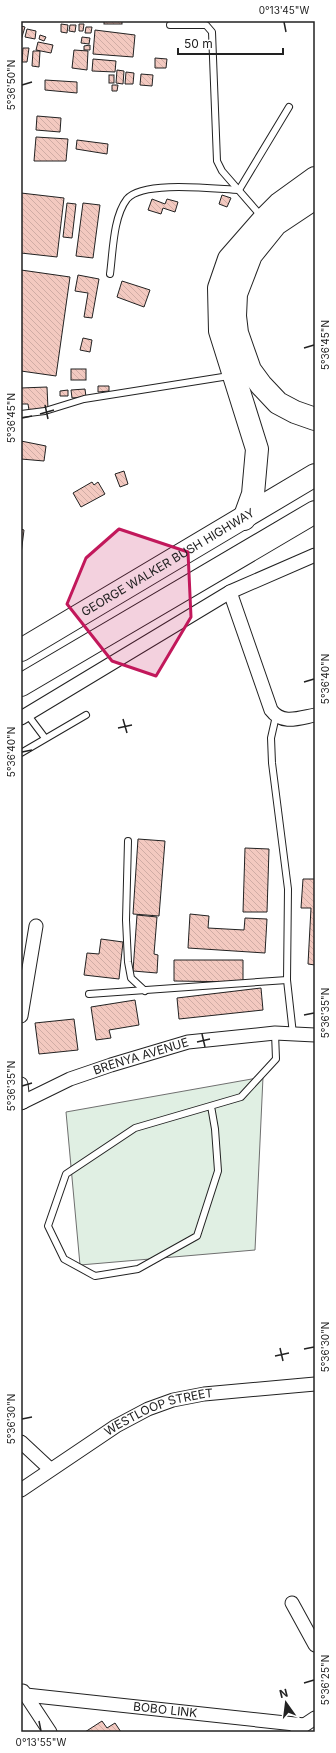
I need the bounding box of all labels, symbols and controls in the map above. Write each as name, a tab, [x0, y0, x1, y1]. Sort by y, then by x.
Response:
text: 0°13'45"W	[259, 4, 309, 16]
scale bar	[178, 30, 283, 56]
text: 50 m	[184, 36, 213, 51]
text: 5°36'50"N	[5, 60, 17, 110]
text: 5°36'45"N	[319, 320, 331, 370]
text: 5°36'45"N	[5, 393, 17, 443]
street label: GEORGE WALKER BUSH HIGHWAY	[78, 505, 257, 619]
text: 5°36'40"N	[319, 654, 331, 704]
text: 5°36'40"N	[5, 727, 17, 777]
text: 5°36'35"N	[319, 988, 331, 1038]
street label: BRENYA AVENUE	[91, 1034, 190, 1078]
text: 5°36'35"N	[5, 1061, 17, 1111]
text: 5°36'30"N	[319, 1322, 331, 1372]
street label: WESTLOOP STREET	[101, 1385, 214, 1439]
text: 5°36'30"N	[5, 1394, 17, 1444]
text: 5°36'25"N	[319, 1655, 331, 1705]
north arrow	[266, 1683, 306, 1723]
text: N	[278, 1685, 289, 1701]
street label: BOBO LINK	[132, 1699, 198, 1720]
text: 0°13'55"W	[16, 1736, 67, 1748]

